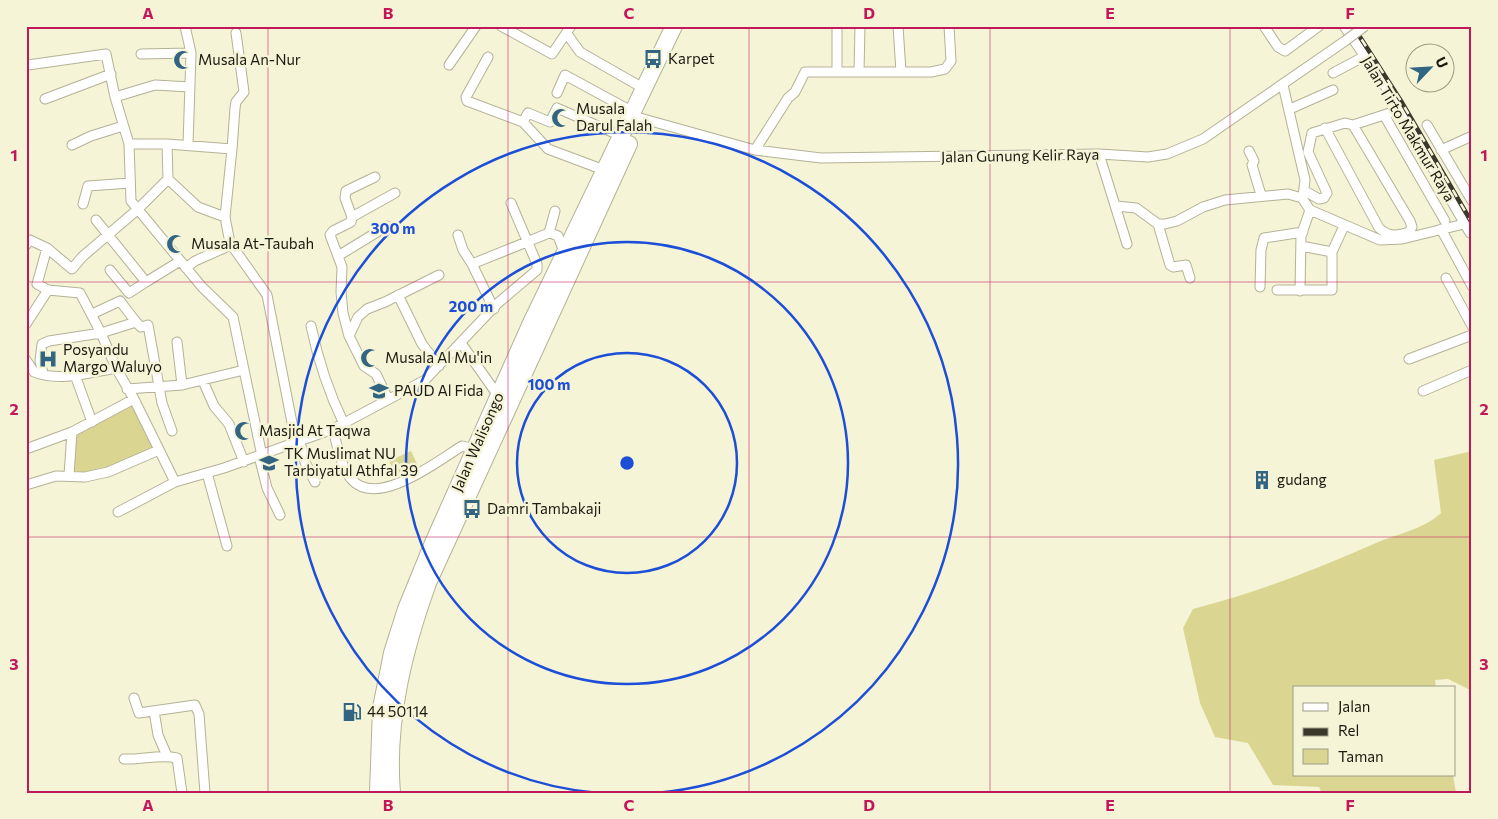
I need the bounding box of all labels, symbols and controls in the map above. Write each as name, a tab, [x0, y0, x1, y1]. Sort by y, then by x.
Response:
text: A	[142, 3, 154, 22]
text: B	[383, 3, 394, 22]
text: C	[624, 3, 635, 22]
text: D	[863, 3, 875, 22]
text: E	[1105, 3, 1115, 22]
text: F	[1345, 3, 1355, 22]
north arrow	[1406, 42, 1456, 92]
bus stop icon: Karpet	[642, 48, 664, 70]
mosque icon: Musala An-Nur	[172, 49, 194, 71]
place label: Karpet	[668, 49, 715, 67]
place label: Musala An-Nur	[198, 50, 301, 68]
street label: Jalan Tirto Makmur Raya	[1358, 53, 1459, 204]
text: U	[1432, 54, 1452, 71]
place label: Musala Darul Falah	[576, 99, 652, 134]
mosque icon: Musala Darul Falah	[550, 107, 572, 129]
text: 1	[10, 145, 18, 164]
street label: Jalan Gunung Kelir Raya	[941, 145, 1099, 165]
text: 1	[1480, 145, 1488, 164]
text: 300 m	[371, 219, 415, 237]
mosque icon: Musala At-Taubah	[165, 233, 187, 255]
place label: Musala At-Taubah	[191, 234, 314, 252]
text: 200 m	[449, 297, 493, 315]
place label: Posyandu Margo Waluyo	[63, 340, 162, 375]
mosque icon: Musala Al Mu'in	[359, 347, 381, 369]
hospital icon: Posyandu Margo Waluyo	[37, 348, 59, 370]
place label: Musala Al Mu'in	[385, 348, 492, 366]
text: 100 m	[528, 375, 570, 393]
school or university icon: PAUD Al Fida	[368, 380, 390, 402]
place label: PAUD Al Fida	[394, 381, 483, 399]
street label: Jalan Walisongo	[447, 389, 507, 494]
text: 2	[9, 399, 19, 418]
text: 2	[1479, 399, 1489, 418]
mosque icon: Masjid At Taqwa	[233, 420, 255, 442]
place label: Masjid At Taqwa	[259, 421, 371, 439]
place label: TK Muslimat NU Tarbiyatul Athfal 39	[284, 444, 418, 479]
school or university icon: TK Muslimat NU Tarbiyatul Athfal 39	[258, 452, 280, 474]
centre of rings	[618, 454, 636, 472]
building icon: gudang	[1251, 469, 1273, 491]
place label: gudang	[1277, 470, 1327, 488]
bus stop icon: Damri Tambakaji	[461, 498, 483, 520]
place label: Damri Tambakaji	[487, 499, 601, 517]
text: 3	[9, 654, 19, 673]
text: 3	[1479, 654, 1489, 673]
legend	[1293, 686, 1456, 776]
text: Jalan	[1338, 697, 1370, 715]
fuel station icon: 44 50114	[341, 701, 363, 723]
place label: 44 50114	[367, 702, 428, 720]
text: Rel	[1338, 721, 1359, 739]
text: Taman	[1338, 747, 1384, 765]
text: A	[142, 795, 154, 814]
text: B	[383, 795, 394, 814]
text: C	[624, 795, 635, 814]
text: D	[863, 795, 875, 814]
text: E	[1105, 795, 1115, 814]
text: F	[1345, 795, 1355, 814]

